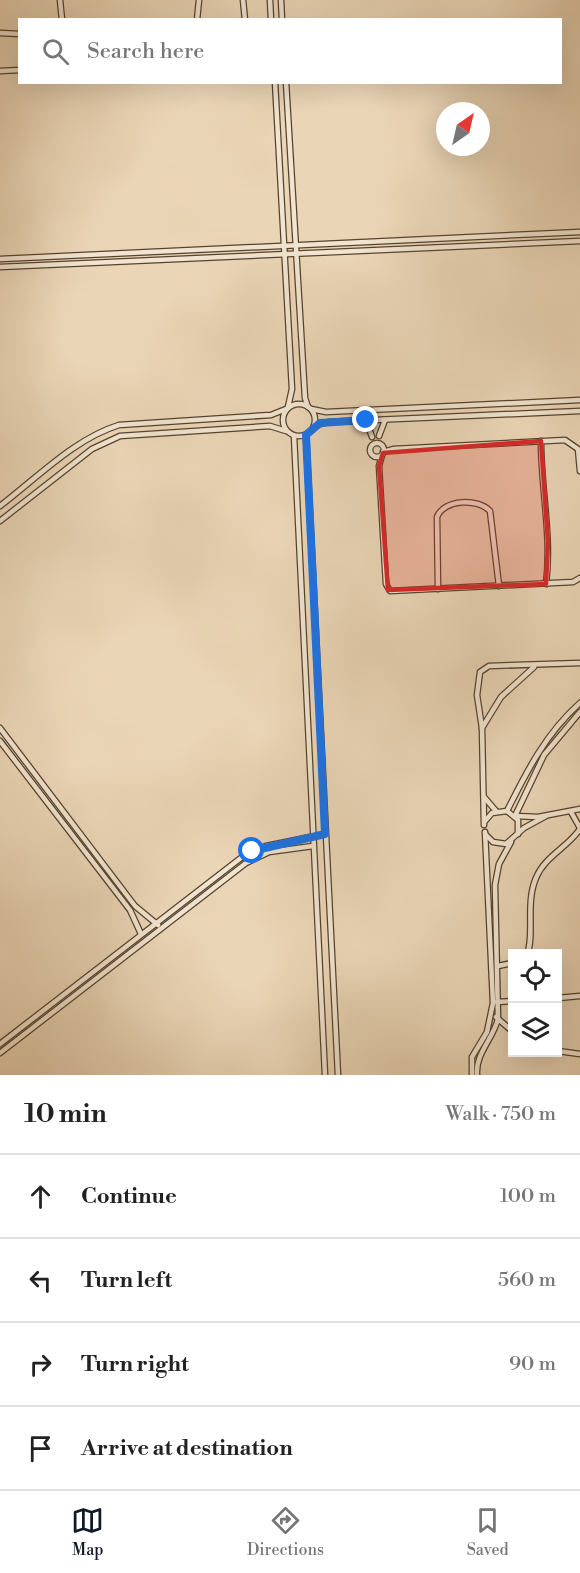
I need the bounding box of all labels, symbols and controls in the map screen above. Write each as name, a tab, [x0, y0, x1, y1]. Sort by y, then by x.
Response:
search box	[18, 18, 562, 84]
icon: search	[39, 35, 72, 68]
text: Search here	[87, 38, 204, 65]
north arrow	[436, 102, 490, 156]
route end	[352, 406, 378, 432]
route start	[238, 837, 264, 863]
map controls	[508, 949, 562, 1057]
button: locate	[508, 949, 562, 1003]
button: layers	[508, 1003, 562, 1057]
text: 10 min	[24, 1098, 107, 1130]
text: Walk · 750 m	[446, 1102, 556, 1127]
icon: ahead	[24, 1180, 57, 1213]
text: Continue	[81, 1183, 177, 1210]
text: 100 m	[500, 1184, 556, 1209]
icon: left	[24, 1264, 57, 1297]
text: Turn left	[81, 1267, 172, 1294]
text: 560 m	[498, 1268, 556, 1293]
icon: right	[24, 1348, 57, 1381]
text: Turn right	[81, 1351, 189, 1378]
text: 90 m	[509, 1352, 556, 1377]
icon: arrive	[24, 1432, 57, 1465]
text: Arrive at destination	[81, 1435, 293, 1462]
tab: Map	[71, 1504, 104, 1560]
tab: Directions	[247, 1504, 324, 1560]
tab: Saved	[467, 1504, 509, 1560]

